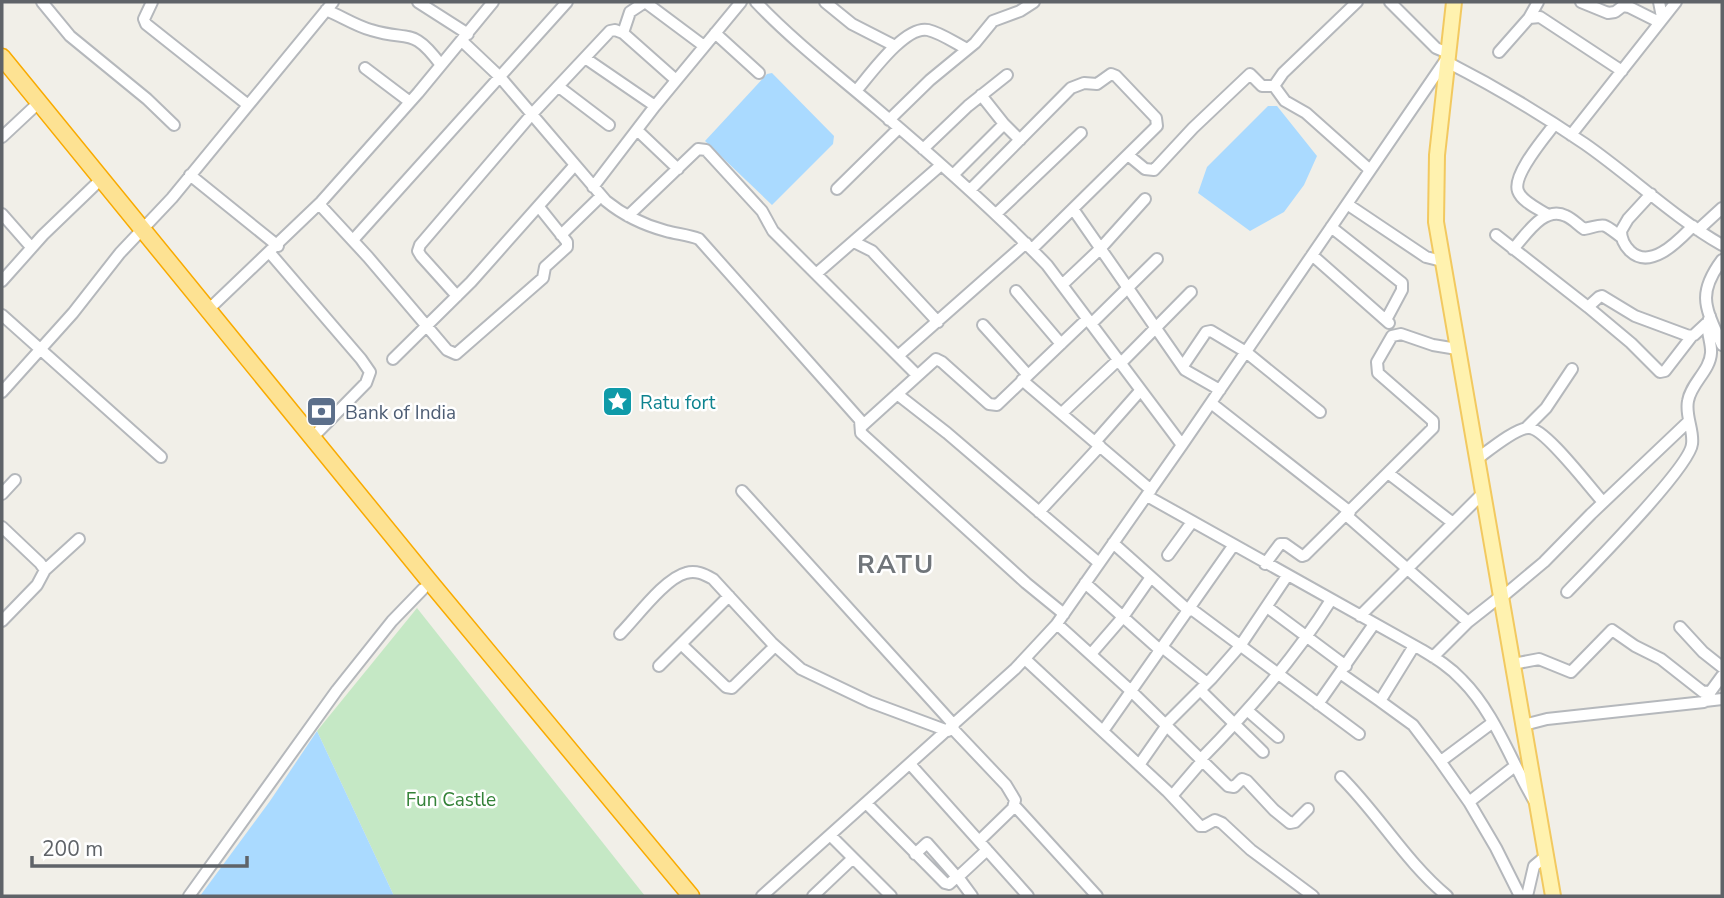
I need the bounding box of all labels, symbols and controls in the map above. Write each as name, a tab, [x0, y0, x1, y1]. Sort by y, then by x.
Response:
place icon: Ratu fort	[600, 385, 634, 419]
place label: Ratu fort	[640, 390, 716, 416]
bank icon: Bank of India	[305, 395, 339, 429]
place label: Bank of India	[345, 400, 456, 426]
district label: RATU	[857, 547, 935, 582]
park label: Fun Castle	[406, 787, 496, 813]
scale bar	[32, 824, 247, 868]
text: 200 m	[42, 835, 103, 863]

